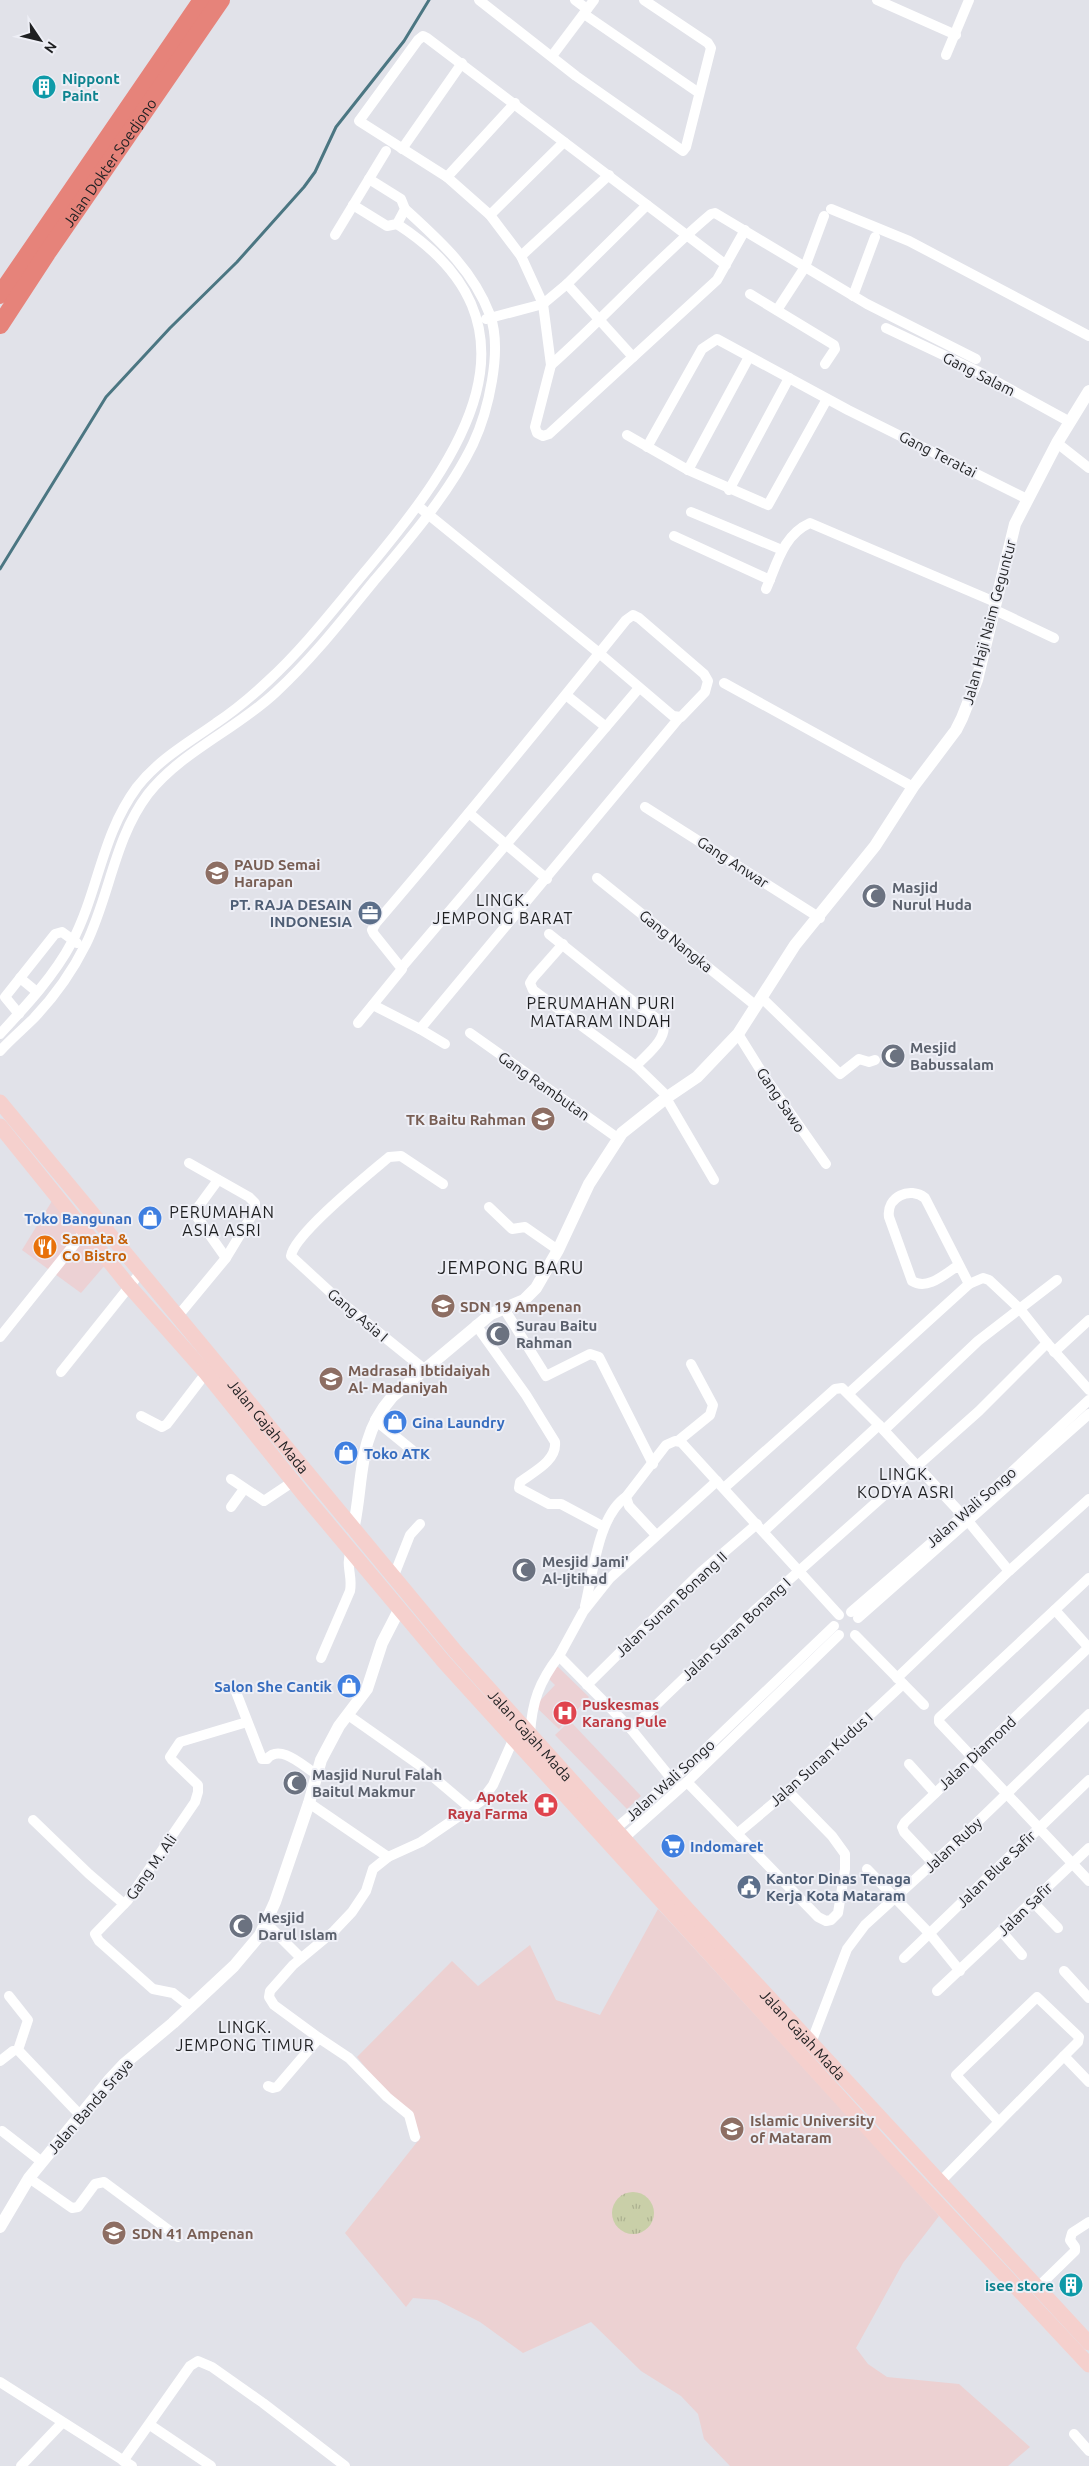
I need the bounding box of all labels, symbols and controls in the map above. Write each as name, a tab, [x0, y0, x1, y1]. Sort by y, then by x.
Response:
north arrow	[15, 15, 65, 65]
text: N	[41, 39, 60, 56]
place label: Nippont Paint	[62, 70, 120, 104]
building icon: Nippont Paint	[31, 74, 57, 100]
street label: Jalan Dokter Soedjono	[59, 95, 160, 230]
street label: Gang Salam	[940, 349, 1018, 399]
street label: Gang Teratai	[896, 427, 980, 481]
street label: Jalan Haji Naim Geguntur	[959, 537, 1019, 706]
street label: Gang Anwar	[694, 833, 772, 892]
place label: PAUD Semai Harapan	[234, 856, 320, 890]
school or university icon: PAUD Semai Harapan	[204, 860, 230, 886]
place label: Masjid Nurul Huda	[892, 879, 972, 913]
mosque icon: Masjid Nurul Huda	[861, 883, 887, 909]
district label: LINGK. JEMPONG BARAT	[433, 891, 573, 927]
place label: PT. RAJA DESAIN INDONESIA	[230, 896, 352, 930]
office icon: PT. RAJA DESAIN INDONESIA	[357, 900, 383, 926]
street label: Gang Nangka	[636, 906, 716, 976]
district label: PERUMAHAN PURI MATARAM INDAH	[527, 994, 675, 1030]
place label: Mesjid Babussalam	[910, 1039, 994, 1073]
mosque icon: Mesjid Babussalam	[880, 1043, 906, 1069]
street label: Gang Rambutan	[495, 1048, 593, 1124]
street label: Gang Sawo	[753, 1064, 809, 1136]
school or university icon: TK Baitu Rahman	[530, 1106, 556, 1132]
place label: TK Baitu Rahman	[406, 1111, 526, 1128]
district label: PERUMAHAN ASIA ASRI	[169, 1203, 275, 1239]
shop icon: Toko Bangunan	[137, 1205, 163, 1231]
place label: Toko Bangunan	[24, 1210, 132, 1227]
place label: Samata & Co Bistro	[62, 1230, 129, 1264]
restaurant icon: Samata & Co Bistro	[32, 1234, 58, 1260]
district label: JEMPONG BARU	[438, 1257, 584, 1277]
street label: Gang Asia I	[324, 1285, 392, 1345]
school or university icon: SDN 19 Ampenan	[430, 1293, 456, 1319]
place label: SDN 19 Ampenan	[460, 1298, 581, 1315]
place label: Surau Baitu Rahman	[516, 1317, 597, 1351]
mosque icon: Surau Baitu Rahman	[485, 1321, 511, 1347]
place label: Madrasah Ibtidaiyah Al- Madaniyah	[348, 1362, 490, 1396]
school or university icon: Madrasah Ibtidaiyah Al- Madaniyah	[318, 1366, 344, 1392]
street label: Jalan Gajah Mada	[225, 1376, 313, 1477]
shop icon: Gina Laundry	[382, 1409, 408, 1435]
place label: Gina Laundry	[412, 1414, 505, 1431]
shop icon: Toko ATK	[333, 1440, 359, 1466]
place label: Toko ATK	[364, 1445, 430, 1462]
street label: Jalan Wali Songo	[923, 1463, 1019, 1551]
district label: LINGK. KODYA ASRI	[857, 1465, 955, 1501]
street label: Jalan Sunan Bonang II	[612, 1548, 730, 1660]
place label: Mesjid Jami' Al-Ijtihad	[542, 1553, 629, 1587]
mosque icon: Mesjid Jami' Al-Ijtihad	[511, 1557, 537, 1583]
street label: Jalan Sunan Bonang I	[678, 1574, 794, 1684]
shop icon: Salon She Cantik	[336, 1673, 362, 1699]
place label: Salon She Cantik	[214, 1678, 333, 1695]
street label: Jalan Gajah Mada	[485, 1686, 576, 1784]
place label: Puskesmas Karang Pule	[582, 1696, 667, 1730]
hospital icon: Puskesmas Karang Pule	[552, 1700, 578, 1726]
street label: Jalan Sunan Kudus I	[766, 1708, 876, 1810]
street label: Jalan Diamond	[935, 1713, 1019, 1793]
street label: Jalan Wali Songo	[622, 1736, 718, 1824]
place label: Masjid Nurul Falah Baitul Makmur	[312, 1766, 442, 1800]
mosque icon: Masjid Nurul Falah Baitul Makmur	[282, 1770, 308, 1796]
place label: Apotek Raya Farma	[448, 1788, 529, 1822]
pharmacy icon: Apotek Raya Farma	[533, 1792, 559, 1818]
street label: Jalan Ruby	[921, 1814, 985, 1876]
street label: Jalan Blue Safir	[953, 1827, 1039, 1911]
street label: Gang M. Ali	[122, 1831, 180, 1903]
supermarket icon: Indomaret	[660, 1833, 686, 1859]
place label: Indomaret	[690, 1838, 764, 1855]
place label: Kantor Dinas Tenaga Kerja Kota Mataram	[766, 1870, 911, 1904]
public building icon: Kantor Dinas Tenaga Kerja Kota Mataram	[736, 1874, 762, 1900]
street label: Jalan Safir	[994, 1879, 1056, 1939]
place label: Mesjid Darul Islam	[258, 1909, 338, 1943]
mosque icon: Mesjid Darul Islam	[228, 1913, 254, 1939]
street label: Jalan Gajah Mada	[757, 1986, 849, 2083]
district label: LINGK. JEMPONG TIMUR	[175, 2018, 315, 2054]
street label: Jalan Banda Sraya	[44, 2055, 136, 2157]
place label: Islamic University of Mataram	[750, 2112, 874, 2146]
school or university icon: Islamic University of Mataram	[719, 2116, 745, 2142]
school or university icon: SDN 41 Ampenan	[101, 2220, 127, 2246]
place label: SDN 41 Ampenan	[132, 2225, 253, 2242]
building icon: isee store	[1058, 2272, 1084, 2298]
place label: isee store	[985, 2277, 1054, 2294]

